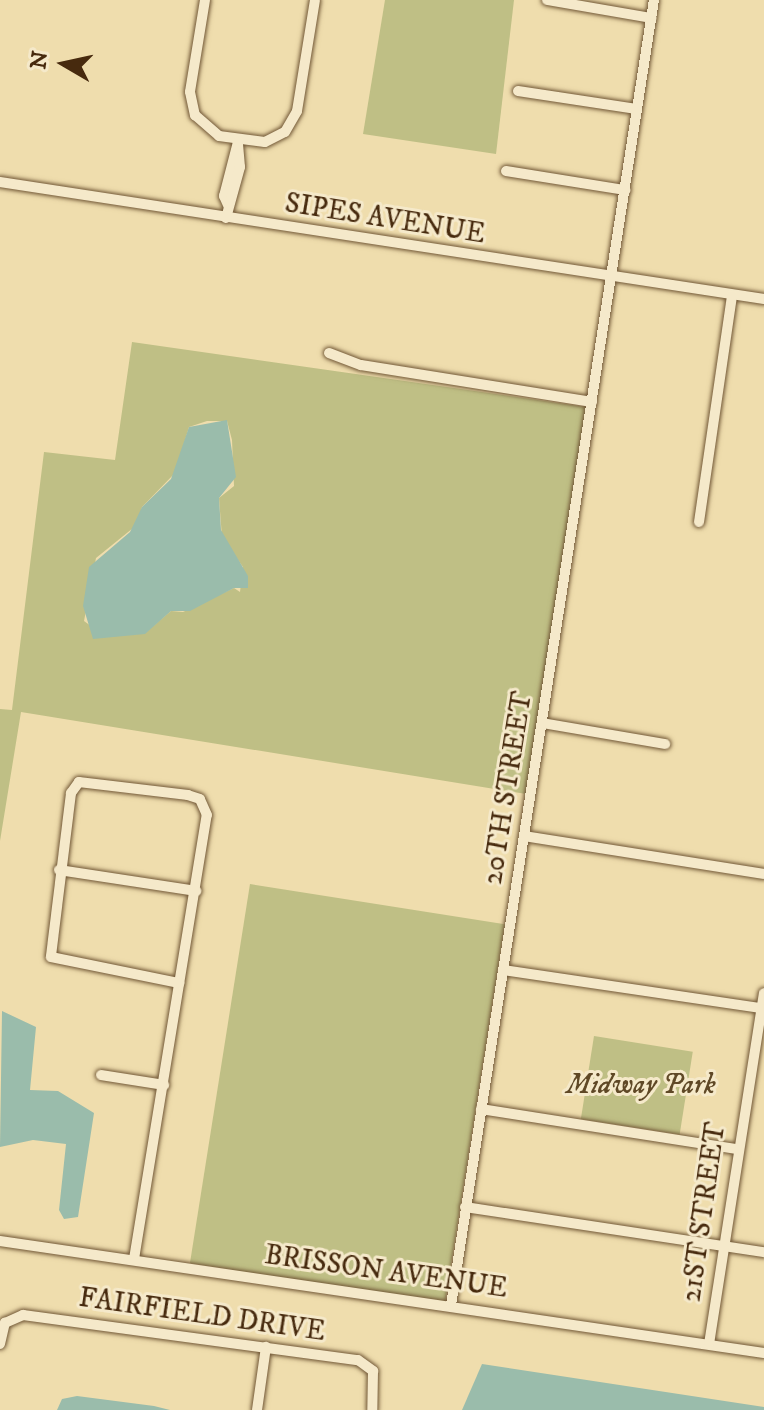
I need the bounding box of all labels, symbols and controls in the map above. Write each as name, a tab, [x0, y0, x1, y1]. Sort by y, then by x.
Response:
north arrow	[24, 24, 104, 104]
text: N	[25, 49, 55, 71]
street label: SIPES AVENUE	[283, 187, 487, 251]
street label: 20TH STREET	[476, 689, 540, 887]
park label: Midway Park	[566, 1068, 716, 1102]
street label: 21ST STREET	[675, 1120, 733, 1304]
street label: BRISSON AVENUE	[263, 1238, 509, 1306]
street label: FAIRFIELD DRIVE	[77, 1281, 327, 1349]

